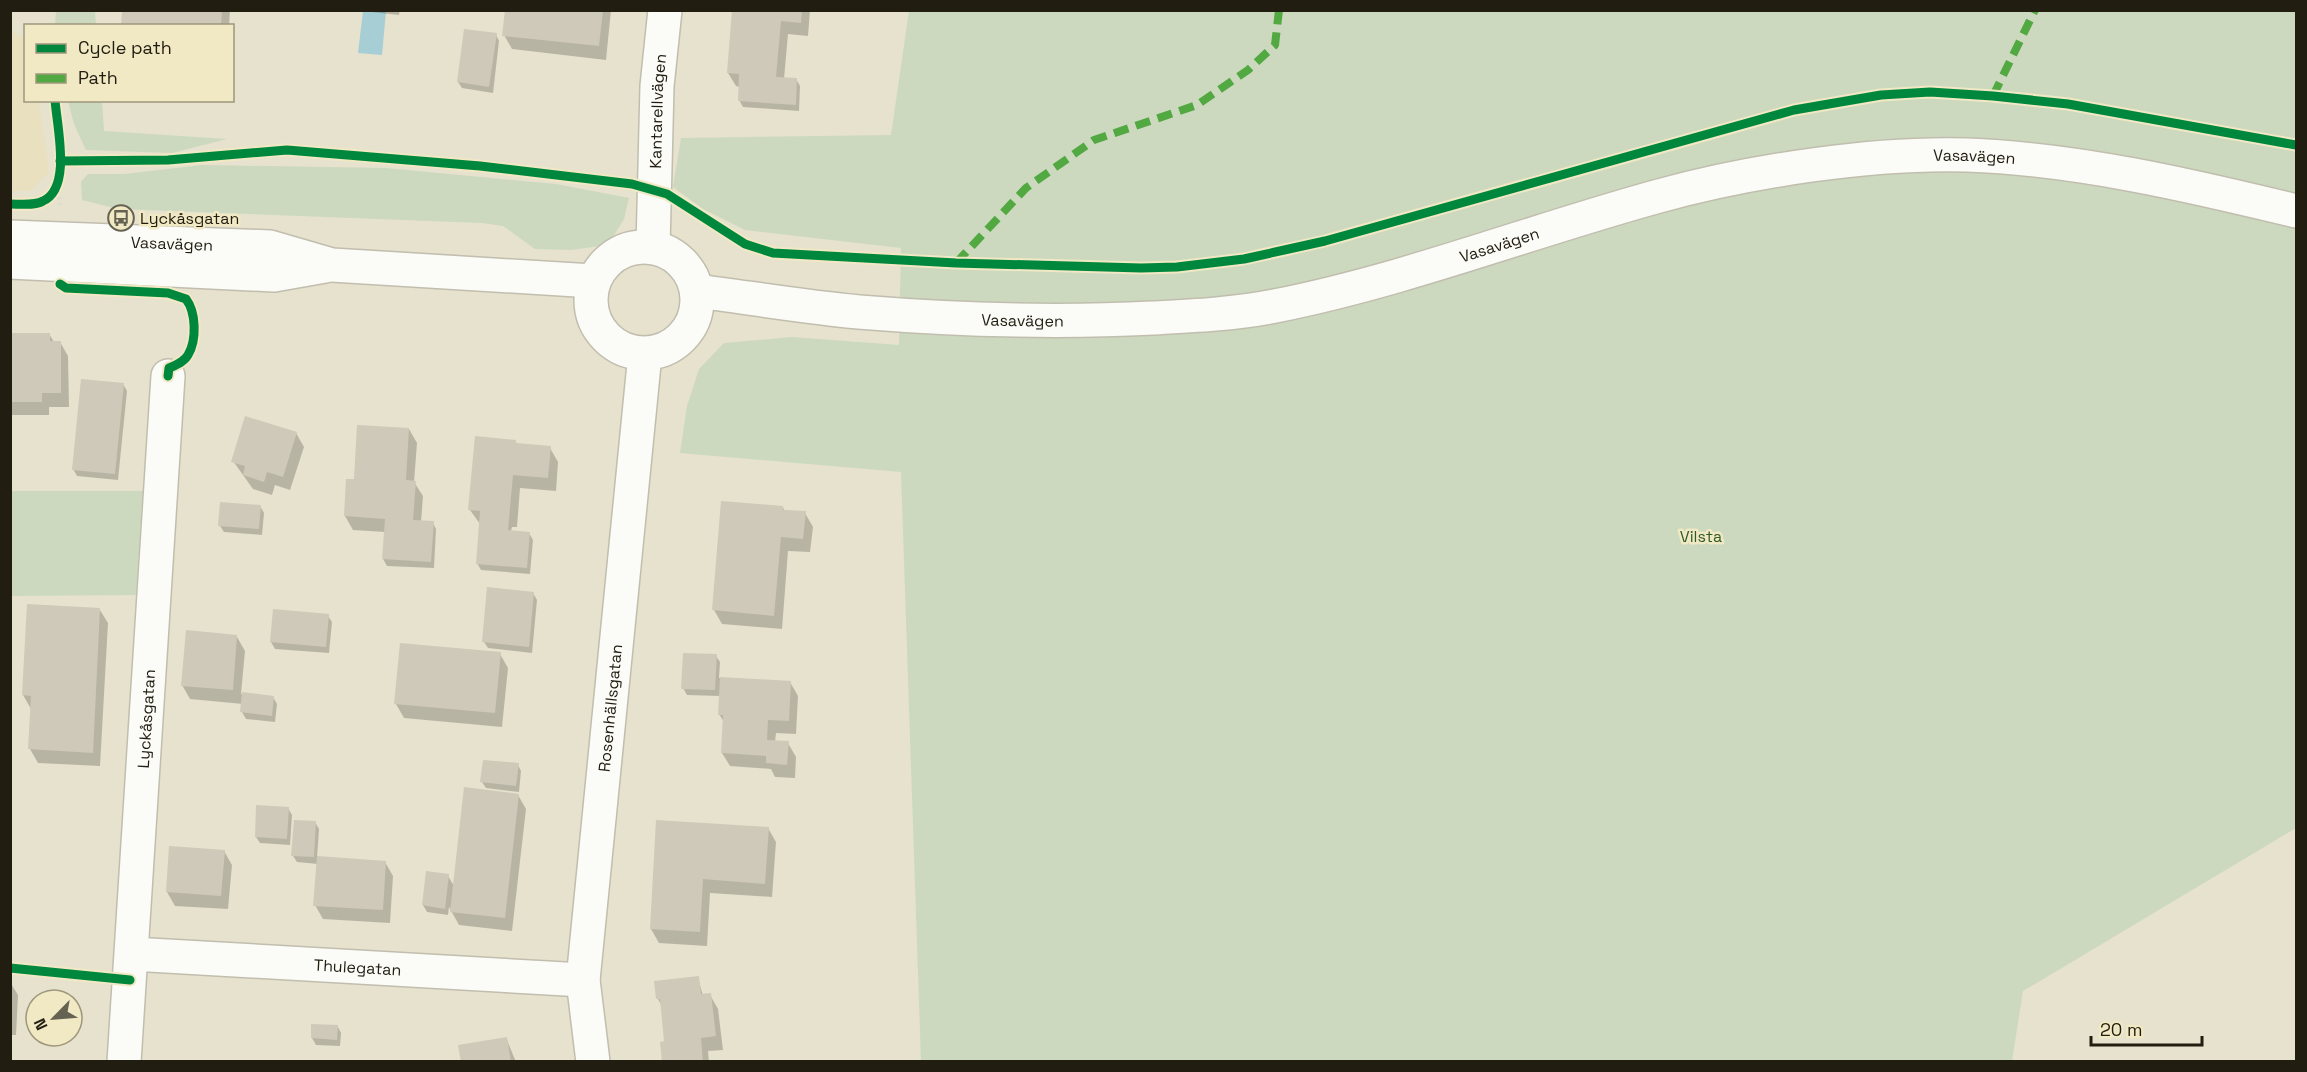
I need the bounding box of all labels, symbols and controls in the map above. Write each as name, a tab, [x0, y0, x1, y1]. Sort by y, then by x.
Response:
legend	[24, 24, 234, 102]
text: Cycle path	[78, 36, 172, 59]
street label: Kantarellvägen	[645, 53, 671, 169]
text: Path	[78, 66, 118, 89]
street label: Vasavägen	[1933, 145, 2016, 169]
bus stop icon: Lyckåsgatan	[106, 203, 136, 233]
place label: Lyckåsgatan	[140, 208, 239, 229]
street label: Vasavägen	[1457, 223, 1542, 267]
street label: Vasavägen	[130, 232, 214, 256]
street label: Vasavägen	[981, 309, 1064, 331]
park label: Vilsta	[1680, 526, 1722, 547]
street label: Rosenhällsgatan	[594, 643, 627, 773]
street label: Lyckåsgatan	[133, 668, 160, 769]
street label: Thulegatan	[313, 955, 402, 981]
north arrow	[24, 988, 84, 1048]
scale bar	[2091, 1009, 2202, 1047]
text: N	[29, 1015, 53, 1033]
text: 20 m	[2100, 1018, 2143, 1041]

